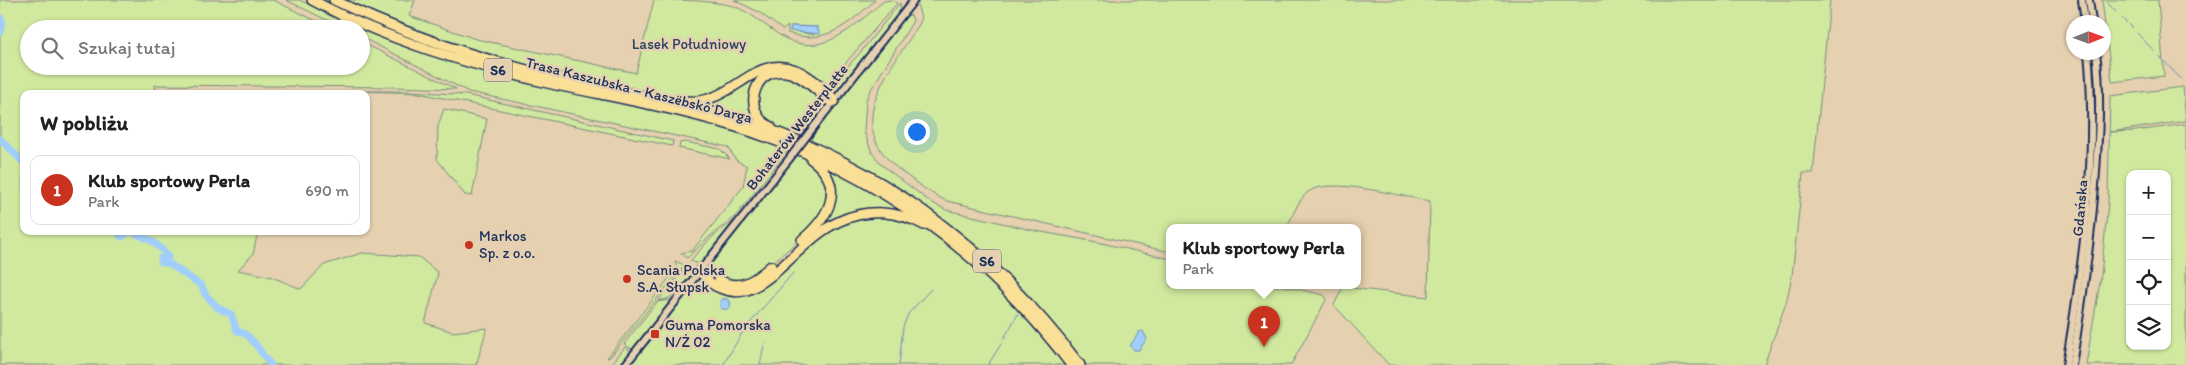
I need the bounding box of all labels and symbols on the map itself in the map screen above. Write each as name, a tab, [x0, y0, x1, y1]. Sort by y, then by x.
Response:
north arrow	[2066, 15, 2111, 60]
park label: Lasek Południowy	[632, 35, 746, 53]
street label: Trasa Kaszubska – Kaszëbskô Darga	[524, 53, 755, 127]
road number: S6	[484, 58, 512, 82]
street label: Bohaterów Westerplatte	[742, 60, 852, 194]
your location	[904, 119, 930, 145]
street label: Gdańska	[2069, 178, 2091, 237]
place label: Markos Sp. z o.o.	[479, 227, 535, 262]
marker: Markos Sp. z o.o.	[463, 239, 475, 251]
road number: S6	[973, 250, 1001, 272]
place label: Scania Polska S.A. Słupsk	[637, 261, 726, 296]
marker: Scania Polska S.A. Słupsk	[621, 273, 633, 285]
pin: 1	[1248, 306, 1280, 347]
place label: Guma Pomorska N/Ż 02	[665, 316, 771, 351]
marker: Guma Pomorska N/Ż 02	[649, 328, 661, 340]

